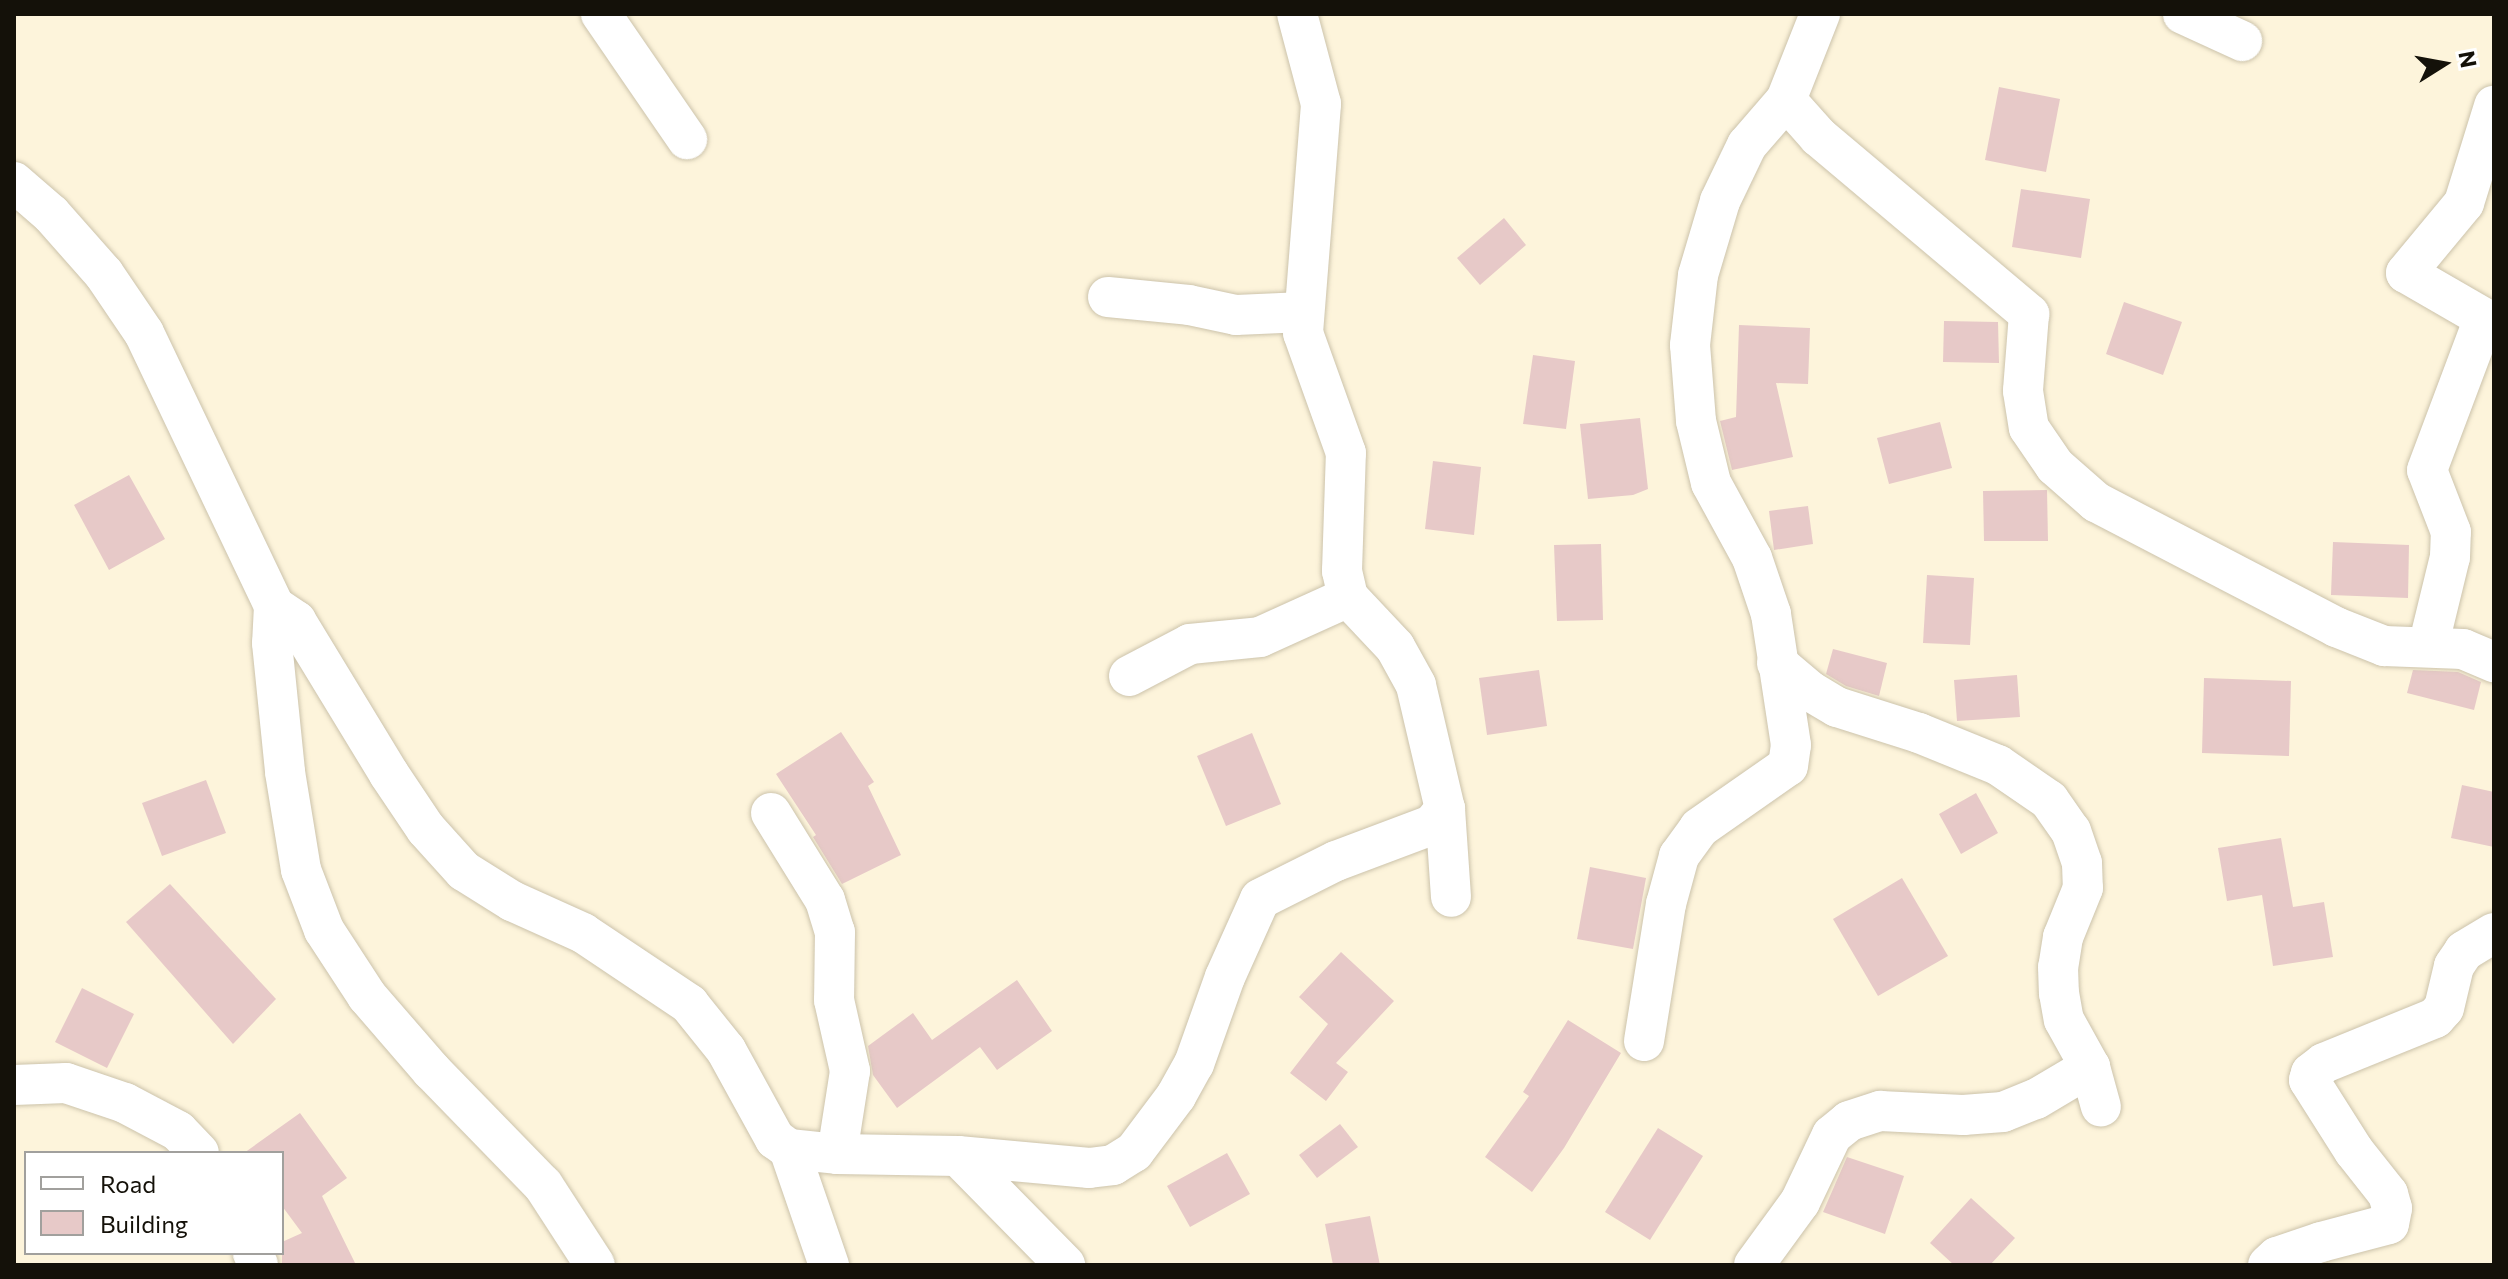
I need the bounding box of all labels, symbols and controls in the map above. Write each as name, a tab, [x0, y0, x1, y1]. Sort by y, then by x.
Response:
north arrow	[2404, 24, 2484, 104]
text: N	[2453, 49, 2483, 70]
legend	[24, 1151, 284, 1255]
text: Road	[100, 1169, 156, 1198]
text: Building	[100, 1209, 188, 1238]

